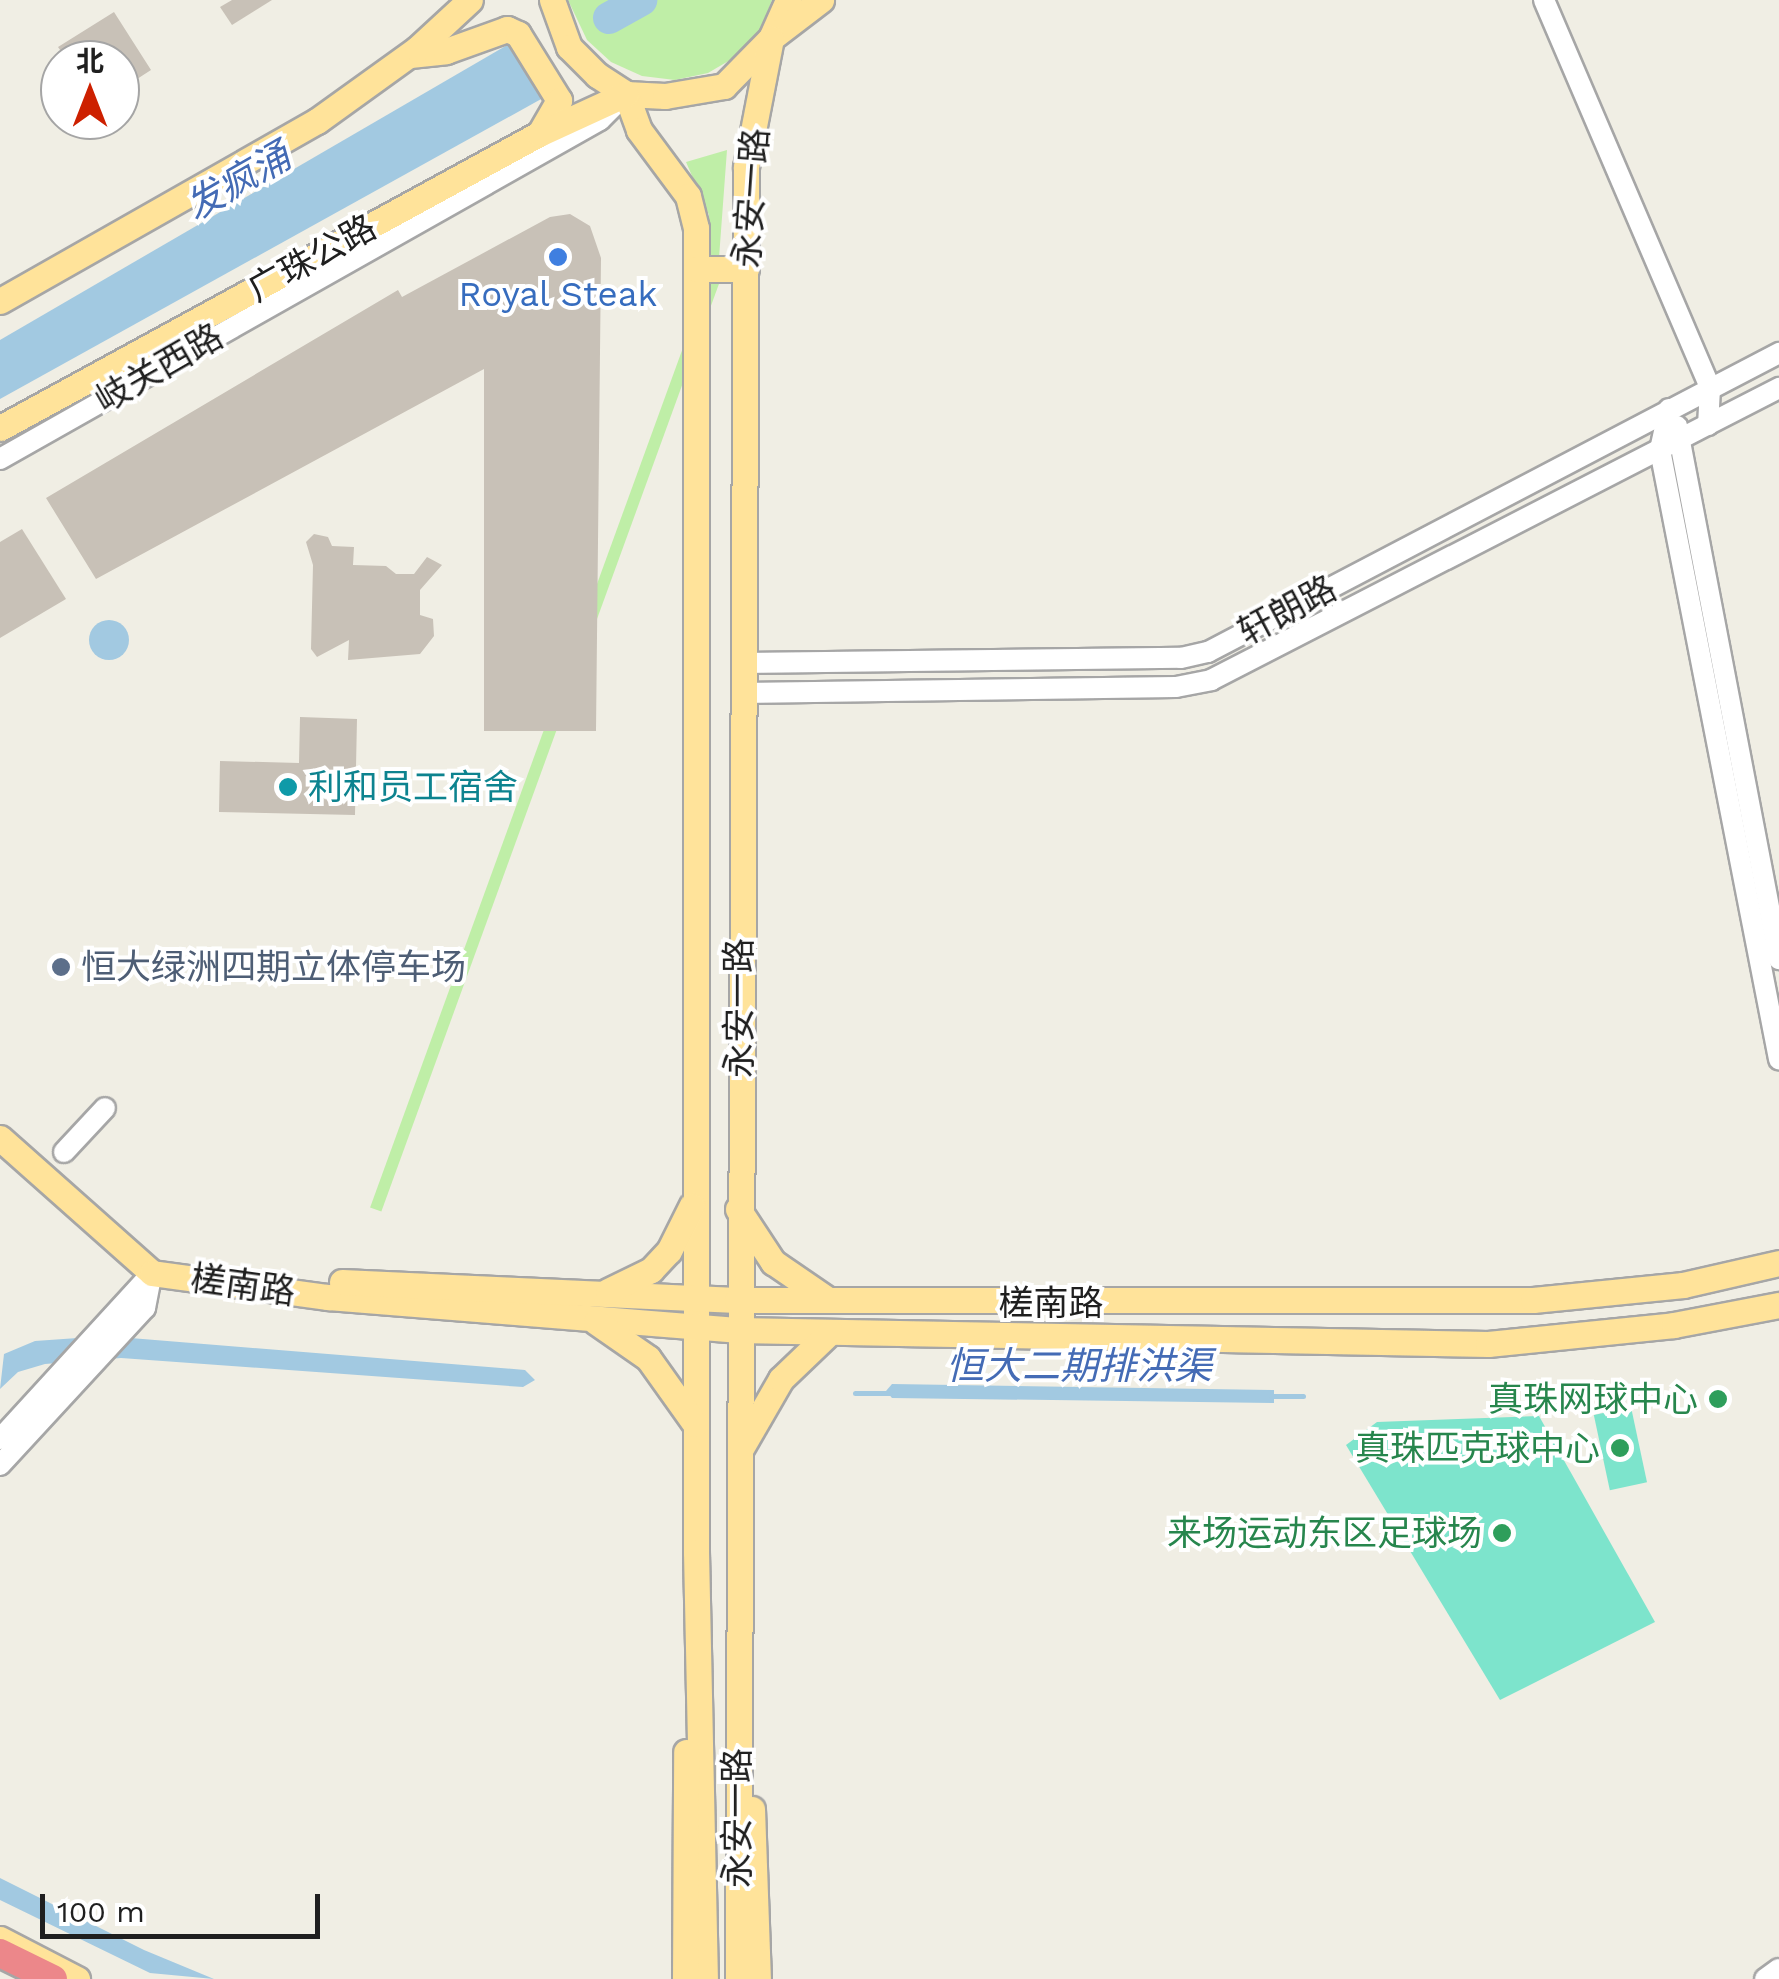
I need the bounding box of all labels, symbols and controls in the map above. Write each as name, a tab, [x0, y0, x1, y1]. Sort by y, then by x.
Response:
north arrow	[40, 40, 140, 140]
text: 北	[76, 45, 104, 78]
street label: 永安一路	[725, 127, 777, 269]
water label: 发疯涌	[177, 134, 299, 230]
street label: 广珠公路	[241, 206, 383, 310]
marker: Royal Steak	[547, 246, 569, 268]
place label: Royal Steak	[458, 273, 658, 315]
street label: 岐关西路	[88, 315, 230, 421]
street label: 轩朗路	[1231, 567, 1343, 653]
place label: 利和员工宿舍	[308, 766, 518, 808]
marker: 利和员工宿舍	[277, 776, 299, 798]
street label: 永安一路	[718, 938, 760, 1078]
place label: 恒大绿洲四期立体停车场	[81, 946, 466, 988]
marker: 恒大绿洲四期立体停车场	[50, 956, 72, 978]
street label: 槎南路	[188, 1257, 298, 1313]
street label: 槎南路	[999, 1282, 1103, 1324]
water label: 恒大二期排洪渠	[946, 1344, 1212, 1390]
place label: 真珠网球中心	[1488, 1378, 1698, 1420]
marker: 真珠网球中心	[1707, 1388, 1729, 1410]
place label: 真珠匹克球中心	[1355, 1427, 1600, 1469]
marker: 真珠匹克球中心	[1609, 1437, 1631, 1459]
place label: 来场运动东区足球场	[1167, 1512, 1482, 1554]
marker: 来场运动东区足球场	[1491, 1522, 1513, 1544]
street label: 永安一路	[716, 1748, 758, 1888]
scale bar	[45, 1874, 325, 1936]
text: 100 m	[57, 1894, 145, 1929]

